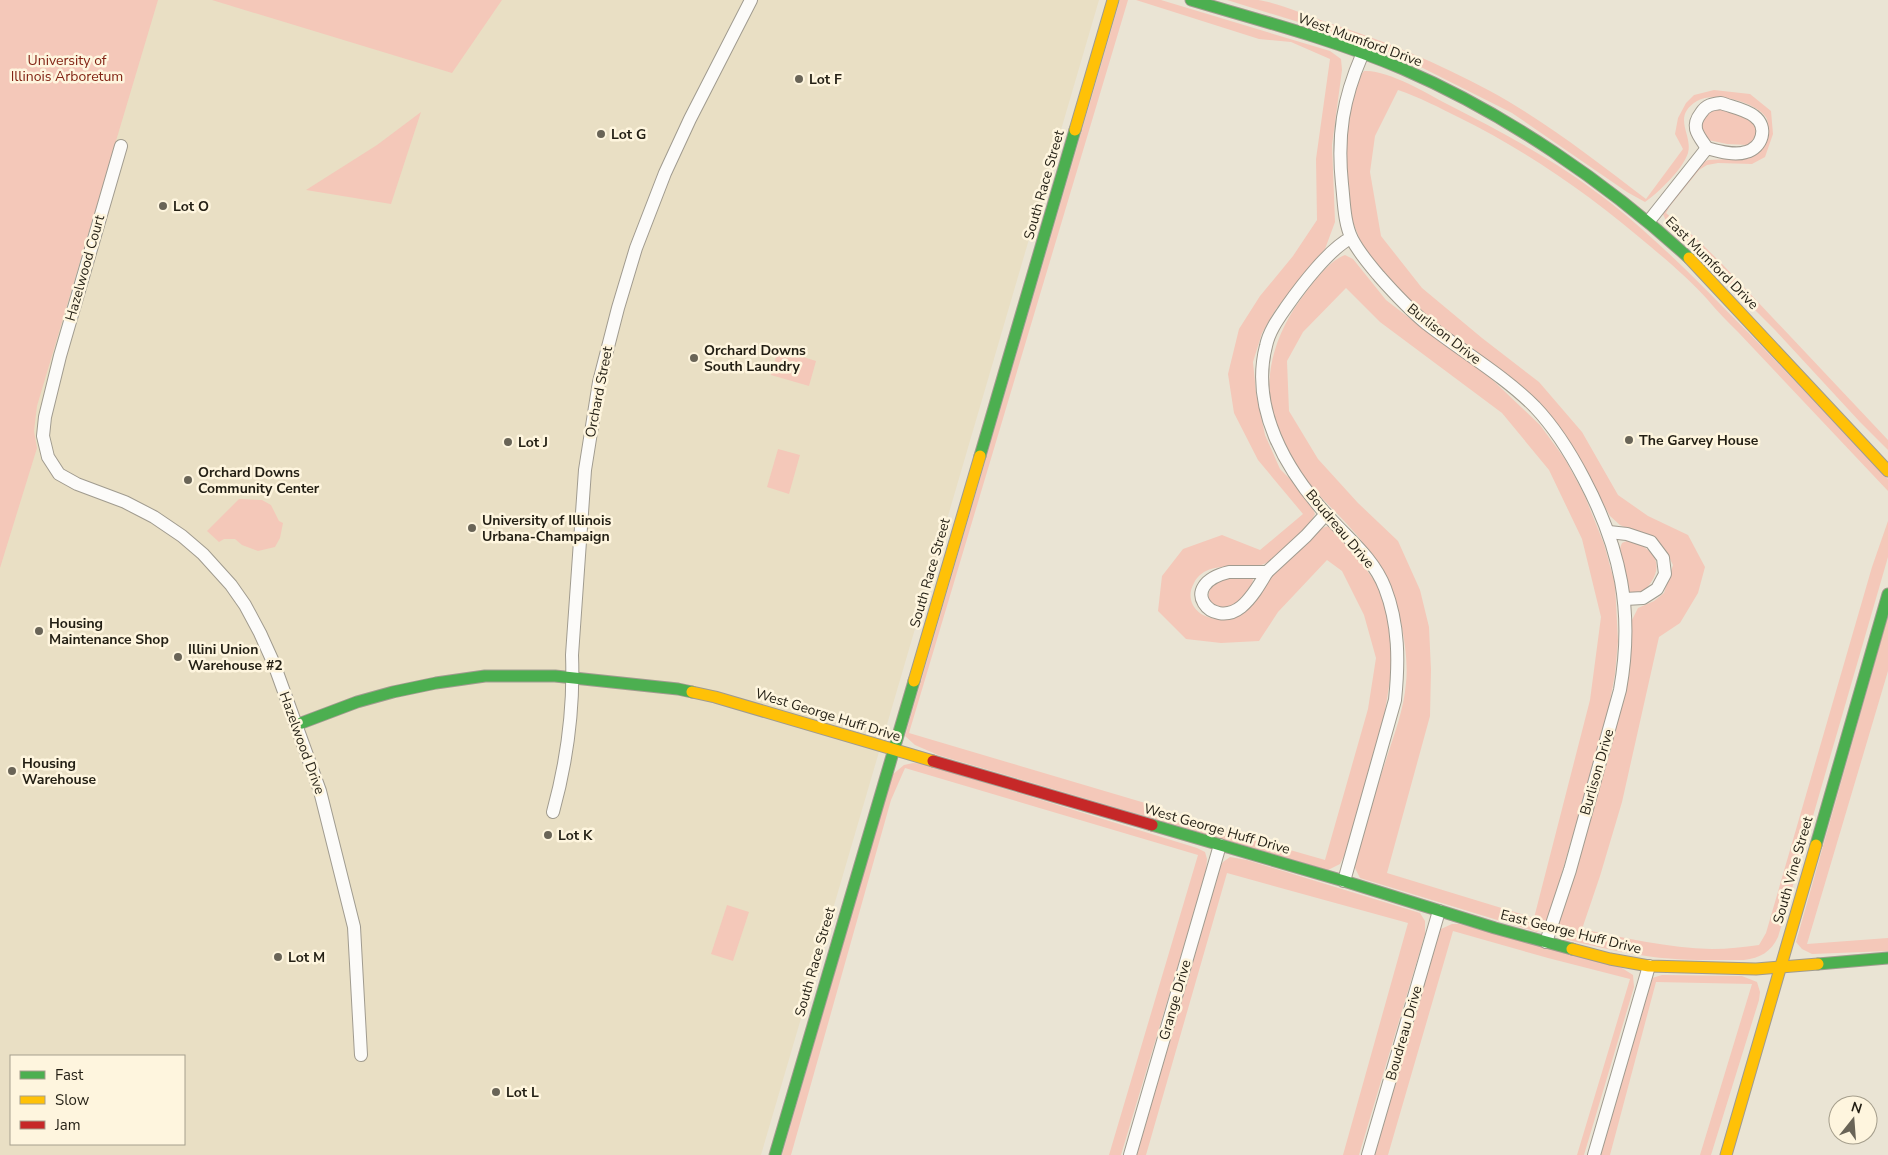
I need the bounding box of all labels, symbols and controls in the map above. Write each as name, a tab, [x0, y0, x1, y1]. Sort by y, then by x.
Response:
street label: West Mumford Drive	[1295, 9, 1425, 71]
park label: University of Illinois Arboretum	[11, 51, 123, 86]
place label: Lot F	[809, 70, 842, 89]
marker: Lot F	[793, 73, 805, 85]
place label: Lot G	[611, 125, 646, 144]
marker: Lot G	[595, 128, 607, 140]
street label: South Race Street	[1019, 128, 1069, 242]
place label: Lot O	[173, 197, 209, 216]
marker: Lot O	[157, 200, 169, 212]
street label: East Mumford Drive	[1661, 212, 1763, 314]
street label: Hazelwood Court	[61, 213, 109, 323]
street label: Burlison Drive	[1403, 299, 1485, 369]
place label: Orchard Downs South Laundry	[704, 341, 806, 376]
street label: Orchard Street	[581, 345, 617, 439]
marker: Orchard Downs South Laundry	[688, 352, 700, 364]
place label: The Garvey House	[1639, 431, 1759, 450]
place label: Lot J	[518, 433, 548, 452]
marker: The Garvey House	[1623, 434, 1635, 446]
marker: Lot J	[502, 436, 514, 448]
place label: Orchard Downs Community Center	[198, 463, 320, 498]
marker: Orchard Downs Community Center	[182, 474, 194, 486]
street label: Boudreau Drive	[1301, 485, 1379, 573]
place label: University of Illinois Urbana-Champaign	[482, 511, 611, 546]
street label: South Race Street	[905, 516, 955, 630]
marker: University of Illinois Urbana-Champaign	[466, 522, 478, 534]
place label: Housing Maintenance Shop	[49, 614, 169, 649]
marker: Housing Maintenance Shop	[33, 625, 45, 637]
place label: Illini Union Warehouse #2	[188, 640, 283, 675]
marker: Illini Union Warehouse #2	[172, 651, 184, 663]
street label: West George Huff Drive	[753, 684, 903, 746]
street label: Hazelwood Drive	[275, 689, 329, 797]
street label: Burlison Drive	[1576, 727, 1618, 817]
place label: Housing Warehouse	[22, 754, 97, 789]
marker: Housing Warehouse	[6, 765, 18, 777]
street label: West George Huff Drive	[1142, 799, 1292, 859]
street label: South Vine Street	[1769, 814, 1817, 926]
place label: Lot K	[558, 826, 593, 845]
marker: Lot K	[542, 829, 554, 841]
street label: South Race Street	[790, 905, 840, 1019]
street label: East George Huff Drive	[1499, 905, 1643, 959]
place label: Lot M	[288, 948, 325, 967]
marker: Lot M	[272, 951, 284, 963]
street label: Grange Drive	[1154, 958, 1196, 1042]
street label: Boudreau Drive	[1381, 983, 1427, 1083]
legend	[10, 1055, 185, 1145]
text: Fast	[55, 1065, 84, 1085]
place label: Lot L	[506, 1083, 539, 1102]
marker: Lot L	[490, 1086, 502, 1098]
text: Slow	[55, 1090, 90, 1110]
north arrow	[1828, 1095, 1878, 1145]
text: N	[1849, 1097, 1864, 1119]
text: Jam	[54, 1115, 81, 1135]

